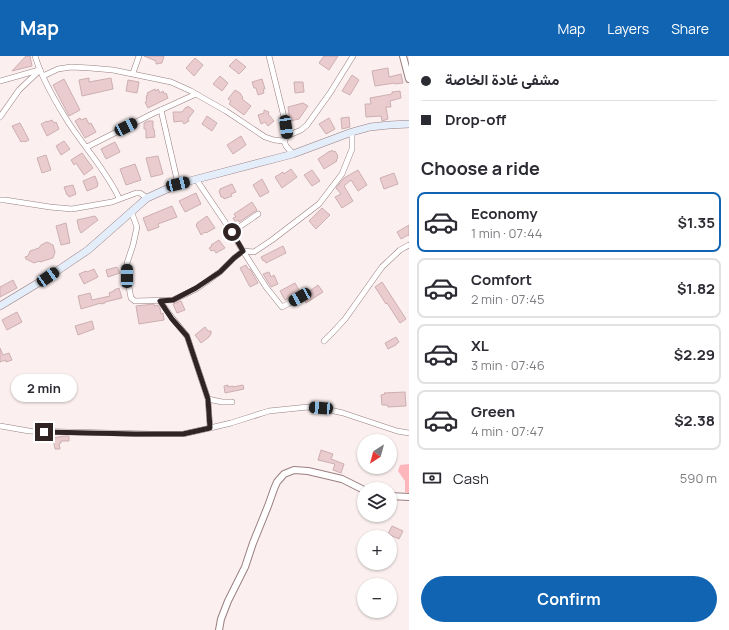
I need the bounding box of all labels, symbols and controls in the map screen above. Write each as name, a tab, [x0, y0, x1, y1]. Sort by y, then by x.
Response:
text: Map	[20, 15, 59, 41]
text: Map	[557, 19, 585, 38]
text: Layers	[607, 19, 649, 38]
text: Share	[671, 19, 709, 38]
text: مشفى غادة الخاصة	[445, 69, 559, 90]
text: Drop-off	[445, 109, 506, 130]
car	[278, 114, 294, 140]
car	[113, 116, 139, 138]
text: Choose a ride	[421, 156, 540, 180]
car	[165, 175, 191, 193]
text: Economy	[471, 203, 538, 224]
icon: car	[423, 204, 459, 240]
text: $1.35	[678, 212, 715, 233]
route start	[223, 223, 241, 241]
text: 1 min · 07:44	[471, 224, 542, 242]
car	[121, 264, 133, 288]
car	[35, 265, 61, 289]
text: Comfort	[471, 269, 532, 290]
icon: car	[423, 270, 459, 306]
text: $1.82	[677, 278, 715, 299]
car	[287, 286, 313, 308]
text: 2 min · 07:45	[471, 290, 544, 308]
text: XL	[471, 335, 489, 356]
icon: car	[423, 336, 459, 372]
text: $2.29	[674, 344, 715, 365]
text: 3 min · 07:46	[471, 356, 545, 374]
callout: 2 min	[11, 374, 77, 402]
text: 2 min	[27, 379, 61, 397]
car	[309, 401, 333, 415]
text: Green	[471, 401, 515, 422]
icon: car	[423, 402, 459, 438]
text: $2.38	[674, 410, 715, 431]
text: 4 min · 07:47	[471, 422, 544, 440]
route end	[35, 423, 53, 441]
north arrow	[357, 434, 397, 474]
map controls	[357, 434, 397, 618]
icon: cash	[421, 467, 443, 489]
text: Cash	[453, 468, 489, 489]
text: 590 m	[680, 469, 717, 487]
button: layers	[357, 482, 397, 522]
button: +	[357, 530, 397, 570]
button: Confirm	[421, 576, 717, 622]
button: −	[357, 578, 397, 618]

